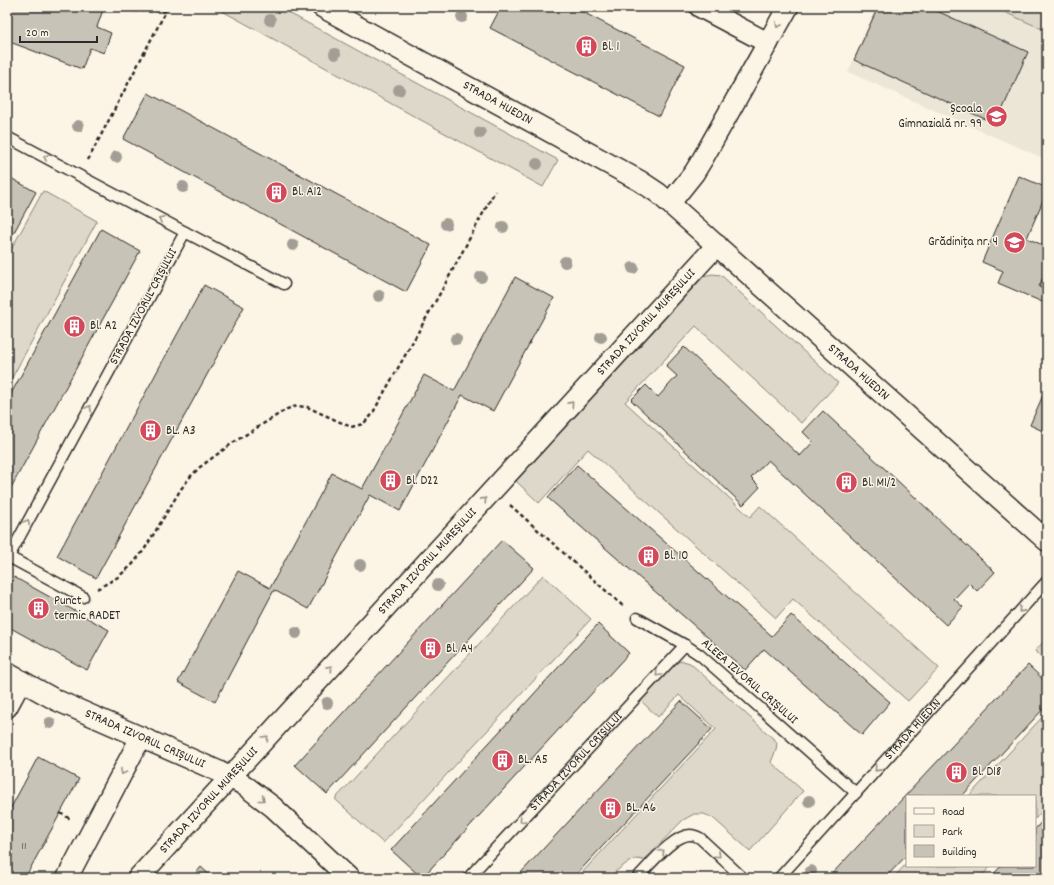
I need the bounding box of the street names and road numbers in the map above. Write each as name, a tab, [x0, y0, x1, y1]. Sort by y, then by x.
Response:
street label: STRADA HUEDIN	[459, 76, 536, 130]
street label: STRADA IZVORUL CRIȘULUI	[105, 245, 183, 369]
street label: STRADA IZVORUL MUREȘULUI	[592, 265, 700, 380]
street label: STRADA HUEDIN	[823, 339, 894, 405]
street label: STRADA IZVORUL MUREȘULUI	[374, 504, 481, 619]
street label: ALEEA IZVORUL CRIȘULUI	[696, 635, 802, 729]
street label: STRADA HUEDIN	[880, 694, 946, 765]
street label: STRADA IZVORUL CRIȘULUI	[82, 704, 208, 774]
street label: STRADA IZVORUL CRIȘULUI	[525, 708, 628, 816]
street label: STRADA IZVORUL MUREȘULUI	[155, 743, 263, 858]

